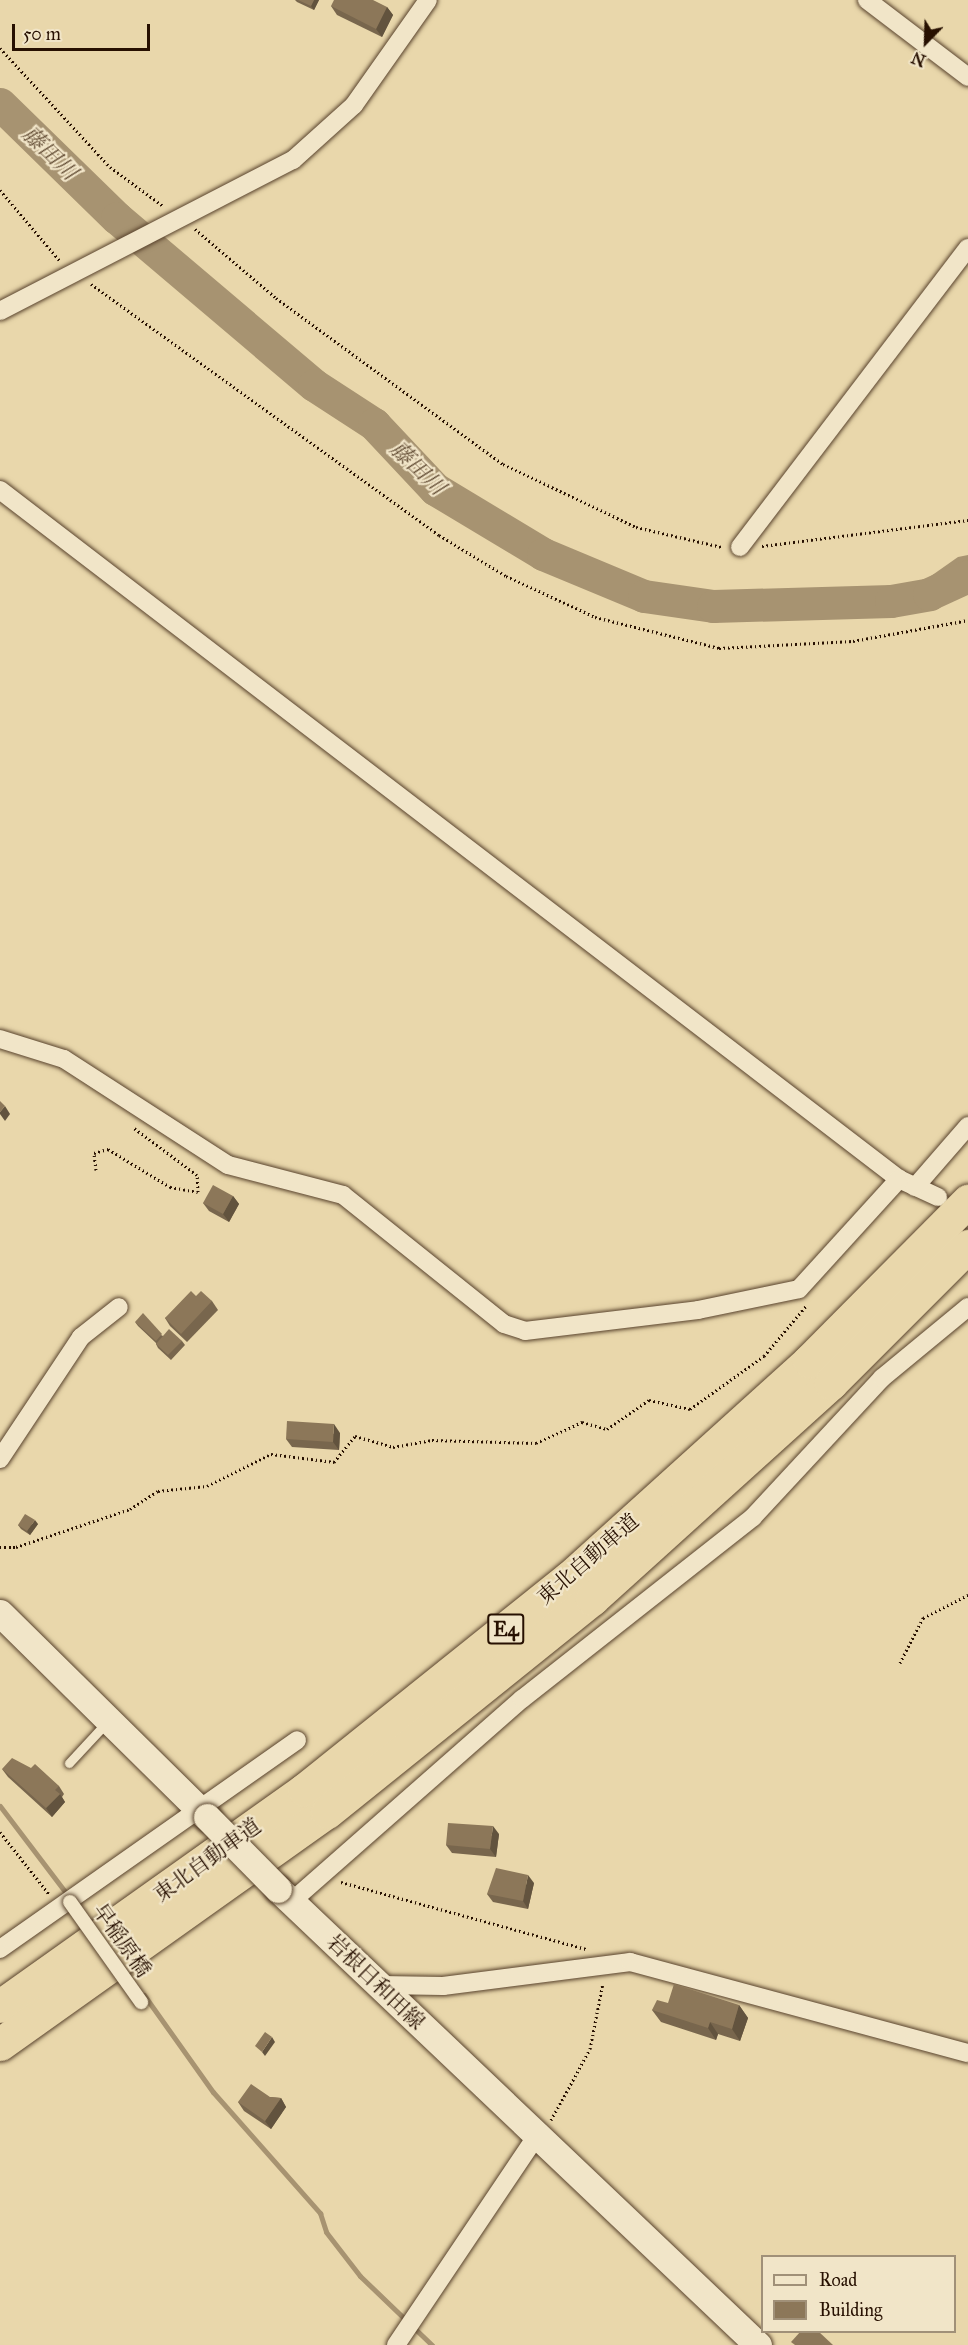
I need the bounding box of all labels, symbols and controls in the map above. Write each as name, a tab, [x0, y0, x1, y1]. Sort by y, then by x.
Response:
scale bar	[15, 12, 153, 50]
north arrow	[896, 12, 956, 72]
text: 50 m	[23, 23, 61, 45]
text: N	[909, 48, 929, 70]
water label: 藤田川	[17, 121, 83, 185]
water label: 藤田川	[385, 436, 451, 500]
street label: 東北自動車道	[532, 1508, 644, 1610]
road number: E4	[486, 1612, 526, 1646]
street label: 東北自動車道	[149, 1813, 265, 1907]
street label: 早稲原橋	[88, 1898, 156, 1982]
street label: 岩根日和田線	[322, 1929, 430, 2035]
legend	[761, 2255, 956, 2333]
text: Road	[819, 2269, 857, 2291]
text: Building	[819, 2299, 882, 2321]

